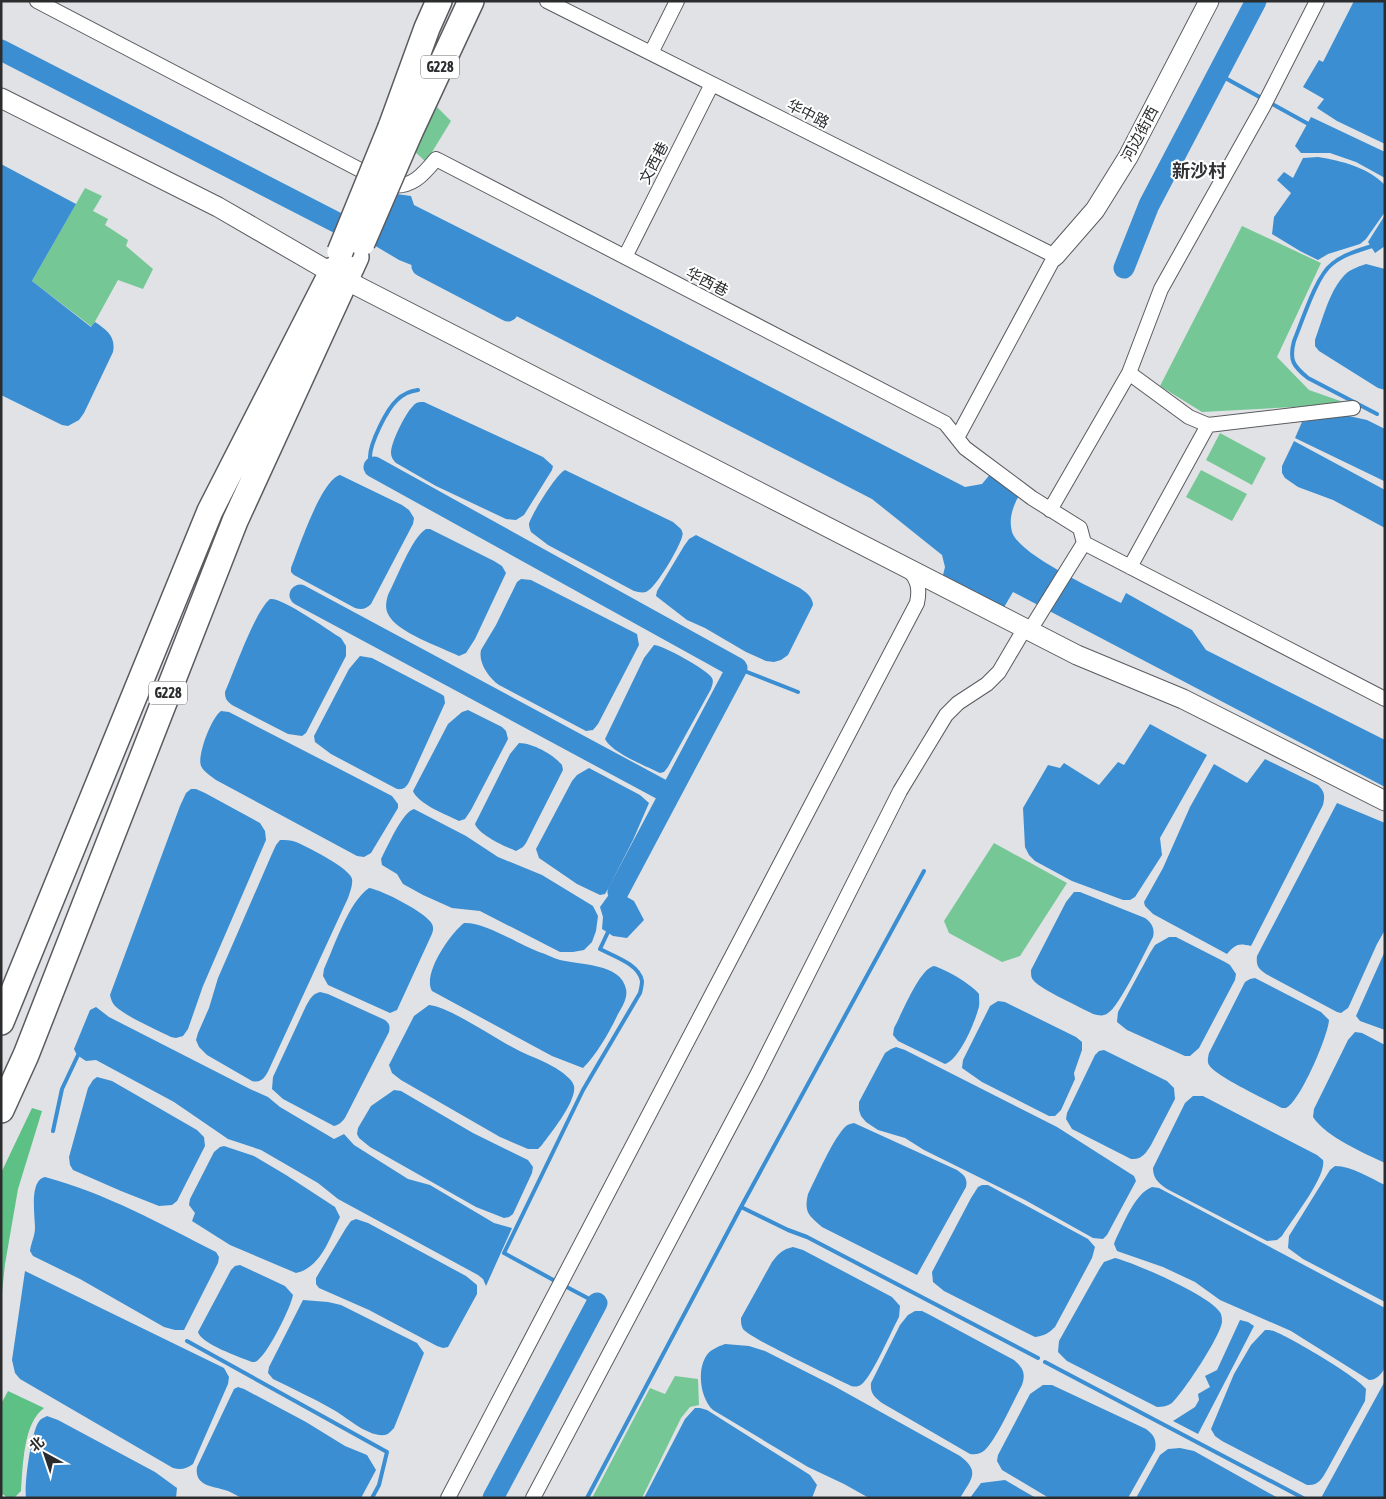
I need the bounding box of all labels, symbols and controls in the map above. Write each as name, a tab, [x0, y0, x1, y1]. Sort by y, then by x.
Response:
road number: G228	[421, 56, 459, 78]
street label: 华中路	[784, 96, 832, 131]
street label: 河边街西	[1118, 103, 1161, 164]
street label: 文西巷	[636, 139, 671, 187]
district label: 新沙村	[1172, 160, 1226, 181]
street label: 华西巷	[683, 264, 731, 299]
road number: G228	[149, 681, 187, 704]
north arrow	[20, 1429, 70, 1479]
text: 北	[26, 1433, 47, 1455]

